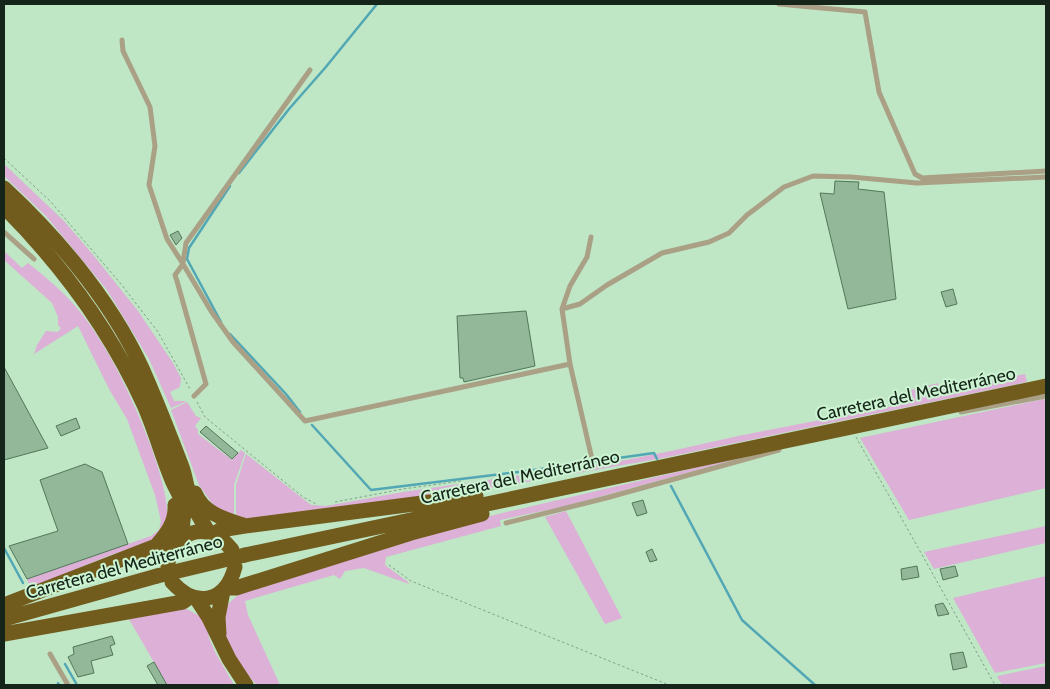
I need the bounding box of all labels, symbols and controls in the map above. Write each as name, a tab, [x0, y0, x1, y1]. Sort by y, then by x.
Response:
street label: Carretera del Mediterráneo	[815, 362, 1018, 426]
street label: Carretera del Mediterráneo	[419, 445, 622, 509]
street label: Carretera del Mediterráneo	[23, 530, 225, 604]

